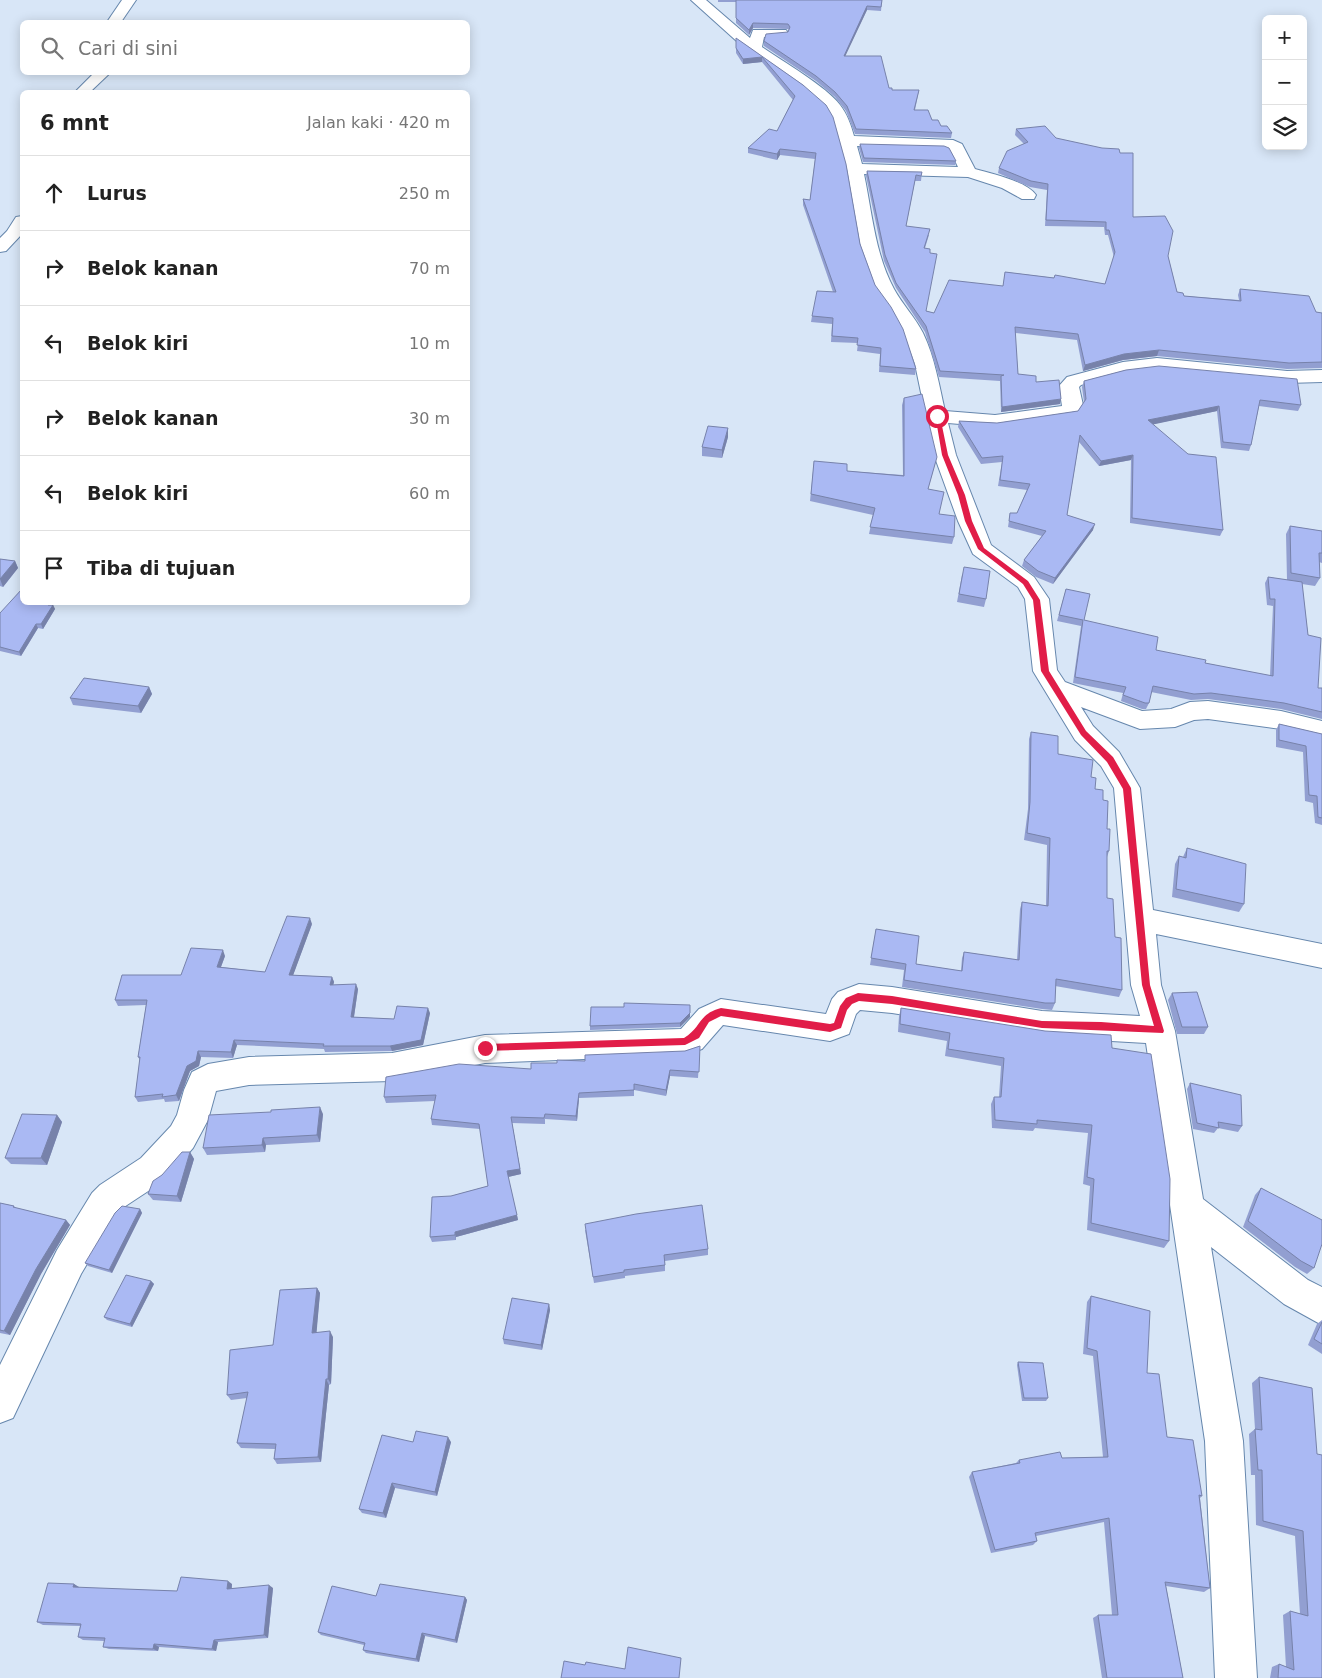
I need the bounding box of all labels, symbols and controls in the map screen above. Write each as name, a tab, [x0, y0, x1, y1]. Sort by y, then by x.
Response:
map controls	[1262, 15, 1307, 150]
button: +	[1262, 15, 1307, 60]
search box	[20, 20, 470, 75]
icon: search	[38, 34, 66, 62]
text: Cari di sini	[78, 37, 178, 59]
button: −	[1262, 60, 1307, 105]
button: layers	[1262, 105, 1307, 150]
text: 6 mnt	[40, 111, 109, 135]
text: Jalan kaki · 420 m	[307, 113, 450, 132]
icon: ahead	[40, 179, 68, 207]
text: Lurus	[87, 182, 147, 204]
text: 250 m	[399, 184, 450, 203]
icon: right	[40, 254, 68, 282]
text: Belok kanan	[87, 257, 219, 279]
text: 70 m	[409, 259, 450, 278]
icon: left	[40, 329, 68, 357]
text: Belok kiri	[87, 332, 188, 354]
text: 10 m	[409, 334, 450, 353]
icon: right	[40, 404, 68, 432]
route start	[926, 405, 949, 428]
text: Belok kanan	[87, 407, 219, 429]
text: 30 m	[409, 409, 450, 428]
icon: left	[40, 479, 68, 507]
text: Belok kiri	[87, 482, 188, 504]
text: 60 m	[409, 484, 450, 503]
icon: arrive	[40, 554, 68, 582]
text: Tiba di tujuan	[87, 557, 235, 579]
route end	[474, 1037, 497, 1060]

